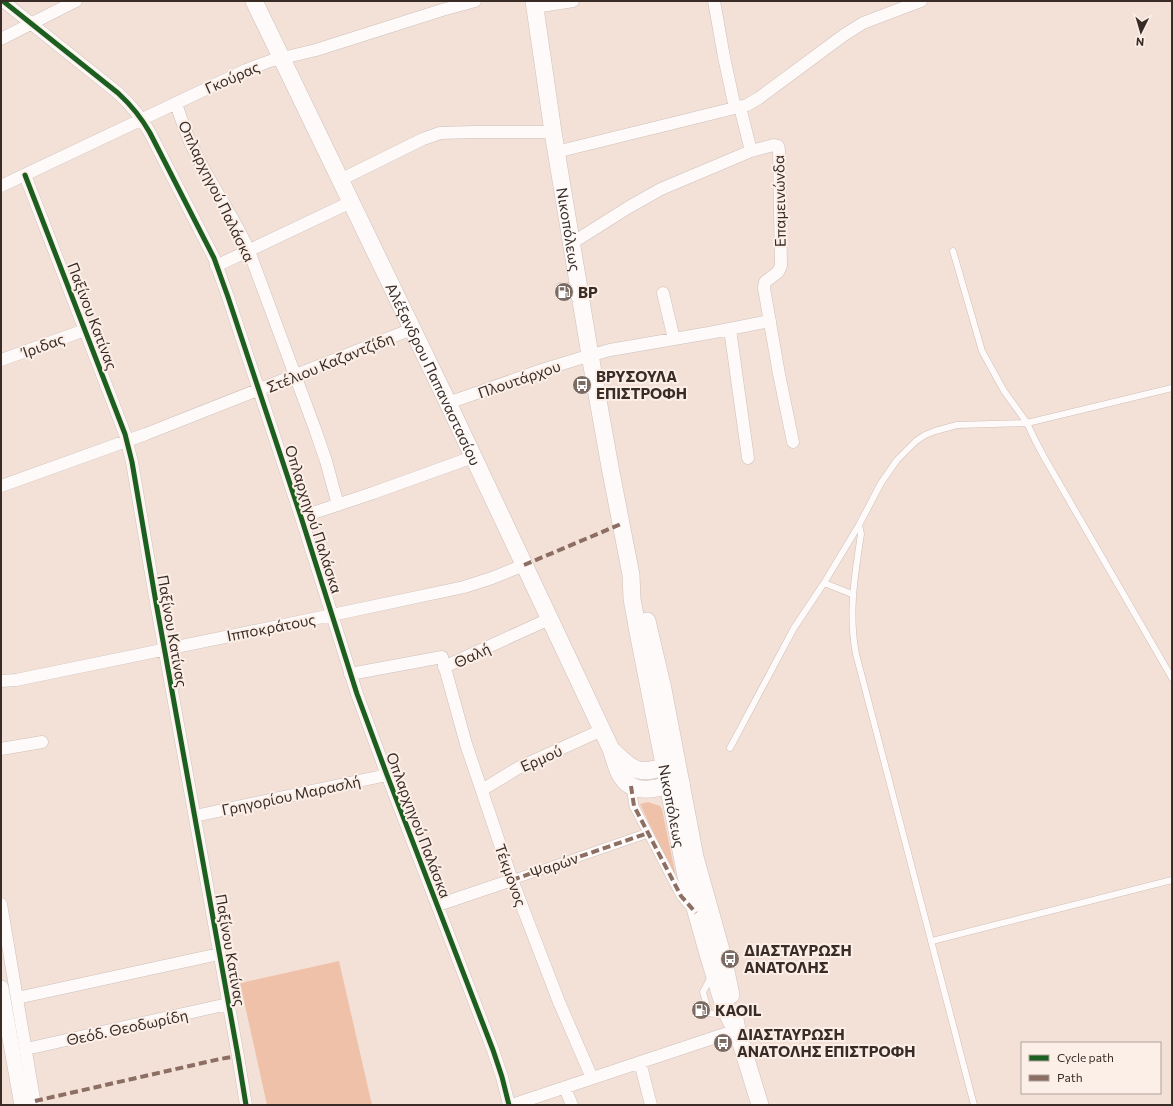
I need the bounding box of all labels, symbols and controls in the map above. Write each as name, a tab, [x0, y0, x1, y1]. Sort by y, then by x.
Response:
north arrow	[1121, 12, 1161, 52]
text: N	[1135, 36, 1145, 49]
street label: Γκούρας	[202, 57, 262, 97]
street label: Οπλαρχηγού Παλάσκα	[175, 118, 259, 264]
street label: Επαμεινώνδα	[769, 155, 789, 247]
street label: Νικοπόλεως	[553, 186, 585, 273]
street label: Παξίνου Κατίνας	[64, 260, 122, 372]
street label: Αλέξανδρου Παπαναστασίου	[382, 280, 485, 468]
fuel station icon: BP	[553, 281, 575, 303]
place label: BP	[578, 283, 598, 301]
street label: Στέλιου Καζαντζίδη	[264, 328, 396, 396]
street label: Ίριδας	[17, 329, 67, 362]
street label: Πλουτάρχου	[475, 356, 563, 402]
place label: ΒΡΥΣΟΥΛΑ ΕΠΙΣΤΡΟΦΗ	[596, 367, 687, 402]
bus stop icon: ΒΡΥΣΟΥΛΑ ΕΠΙΣΤΡΟΦΗ	[571, 374, 593, 396]
street label: Οπλαρχηγού Παλάσκα	[282, 443, 346, 595]
street label: Παξίνου Κατίνας	[154, 573, 192, 689]
street label: Ιπποκράτους	[225, 610, 317, 644]
street label: Θαλή	[451, 639, 493, 671]
street label: Ερμού	[517, 741, 565, 775]
street label: Οπλαρχηγού Παλάσκα	[383, 750, 455, 900]
street label: Νικοπόλεως	[655, 763, 689, 849]
street label: Γρηγορίου Μαρασλή	[220, 771, 362, 819]
street label: Τέκμονος	[491, 841, 531, 909]
street label: Ψαρών	[528, 848, 581, 882]
street label: Παξίνου Κατίνας	[212, 892, 250, 1008]
place label: ΔΙΑΣΤΑΥΡΩΣΗ ΑΝΑΤΟΛΗΣ	[744, 941, 852, 976]
bus stop icon: ΔΙΑΣΤΑΥΡΩΣΗ ΑΝΑΤΟΛΗΣ	[719, 948, 741, 970]
fuel station icon: KAOIL	[690, 999, 712, 1021]
place label: KAOIL	[715, 1001, 762, 1019]
street label: Θεόδ. Θεοδωρίδη	[65, 1005, 189, 1049]
place label: ΔΙΑΣΤΑΥΡΩΣΗ ΑΝΑΤΟΛΗΣ ΕΠΙΣΤΡΟΦΗ	[737, 1025, 915, 1060]
bus stop icon: ΔΙΑΣΤΑΥΡΩΣΗ ΑΝΑΤΟΛΗΣ ΕΠΙΣΤΡΟΦΗ	[712, 1032, 734, 1054]
legend	[1021, 1042, 1161, 1094]
text: Cycle path	[1057, 1050, 1114, 1064]
text: Path	[1057, 1070, 1083, 1084]

